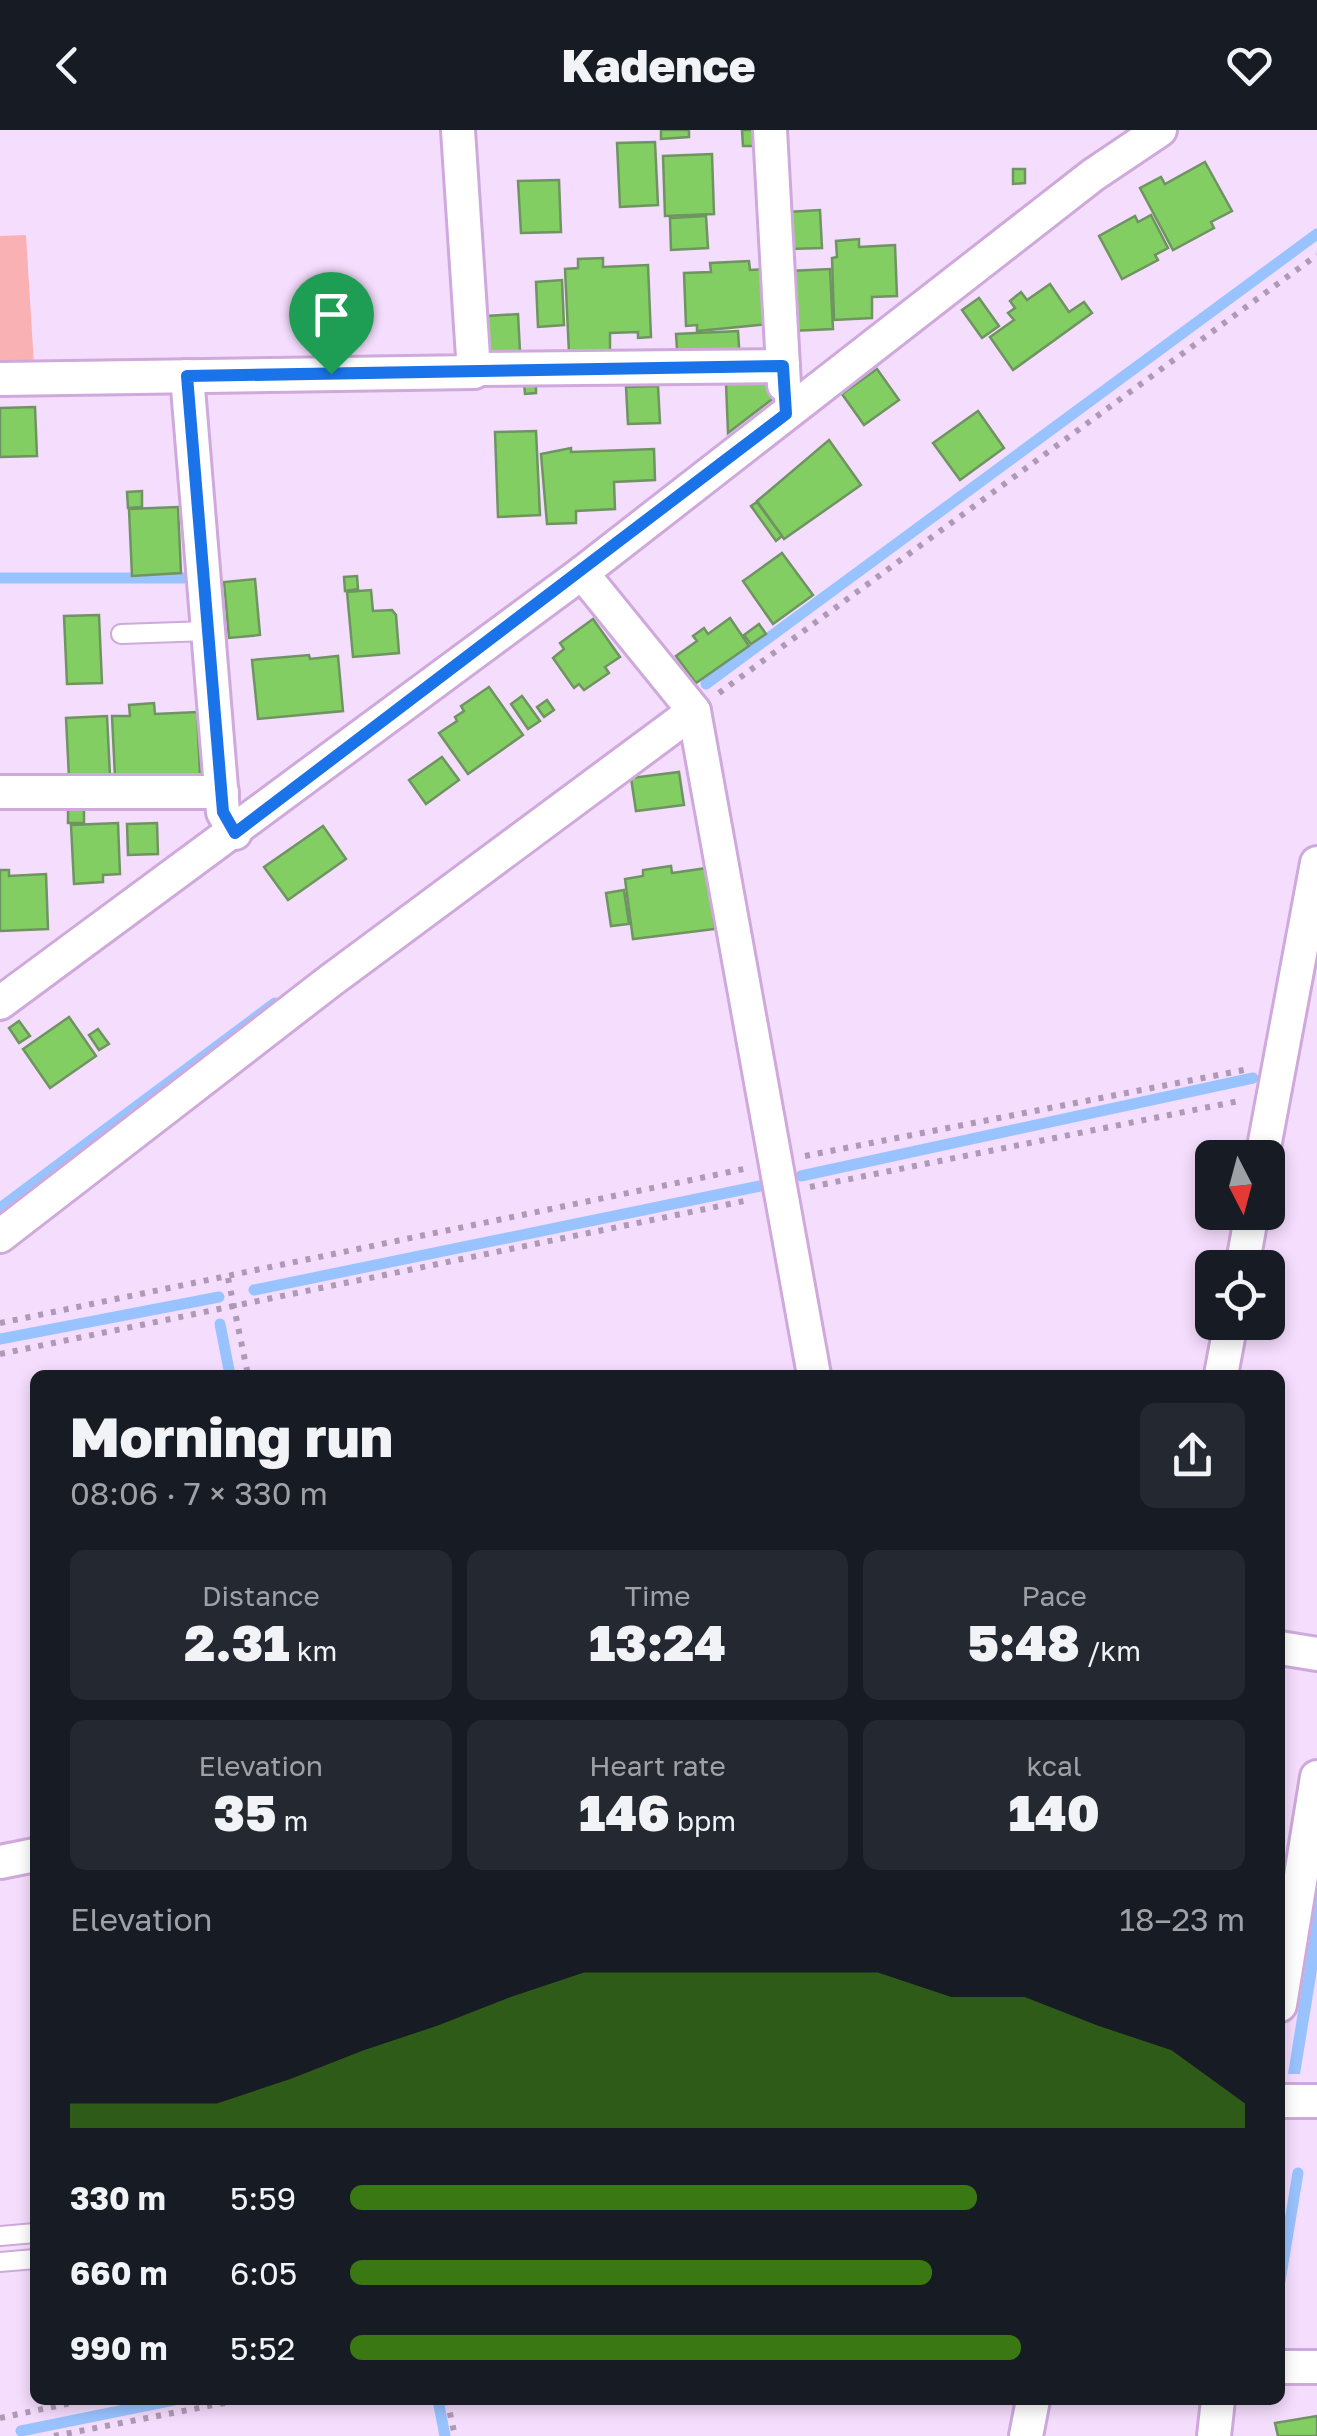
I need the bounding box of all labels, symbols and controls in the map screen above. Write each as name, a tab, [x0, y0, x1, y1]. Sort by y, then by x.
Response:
icon: back	[40, 38, 95, 93]
text: Kadence	[562, 38, 755, 92]
icon: heart	[1222, 38, 1277, 93]
pin	[289, 272, 374, 375]
icon: arrive	[304, 287, 359, 342]
north arrow	[1195, 1140, 1285, 1230]
map controls	[1195, 1140, 1285, 1340]
button: locate	[1195, 1250, 1285, 1340]
text: Morning run	[70, 1403, 393, 1469]
button: share	[1140, 1403, 1245, 1508]
text: 08:06 · 7 × 330 m	[70, 1474, 328, 1512]
text: Distance	[202, 1579, 320, 1612]
text: Time	[625, 1579, 690, 1612]
text: Pace	[1021, 1579, 1087, 1612]
text: 2.31	[184, 1612, 290, 1672]
text: 13:24	[589, 1612, 726, 1672]
text: 5:48	[967, 1612, 1080, 1672]
text: km	[290, 1634, 337, 1667]
text: /km	[1080, 1634, 1141, 1667]
text: Elevation	[199, 1749, 323, 1782]
text: Heart rate	[589, 1749, 726, 1782]
text: kcal	[1027, 1749, 1082, 1782]
text: 35	[213, 1782, 276, 1842]
text: 146	[579, 1782, 670, 1842]
text: 140	[1009, 1782, 1100, 1842]
text: m	[276, 1804, 308, 1837]
text: bpm	[670, 1804, 736, 1837]
text: Elevation	[70, 1900, 212, 1938]
text: 18–23 m	[1119, 1900, 1245, 1938]
text: 330 m	[70, 2179, 166, 2217]
text: 5:59	[230, 2179, 296, 2217]
text: 660 m	[70, 2254, 167, 2292]
text: 6:05	[230, 2254, 297, 2292]
text: 990 m	[70, 2329, 167, 2367]
text: 5:52	[230, 2329, 295, 2367]

